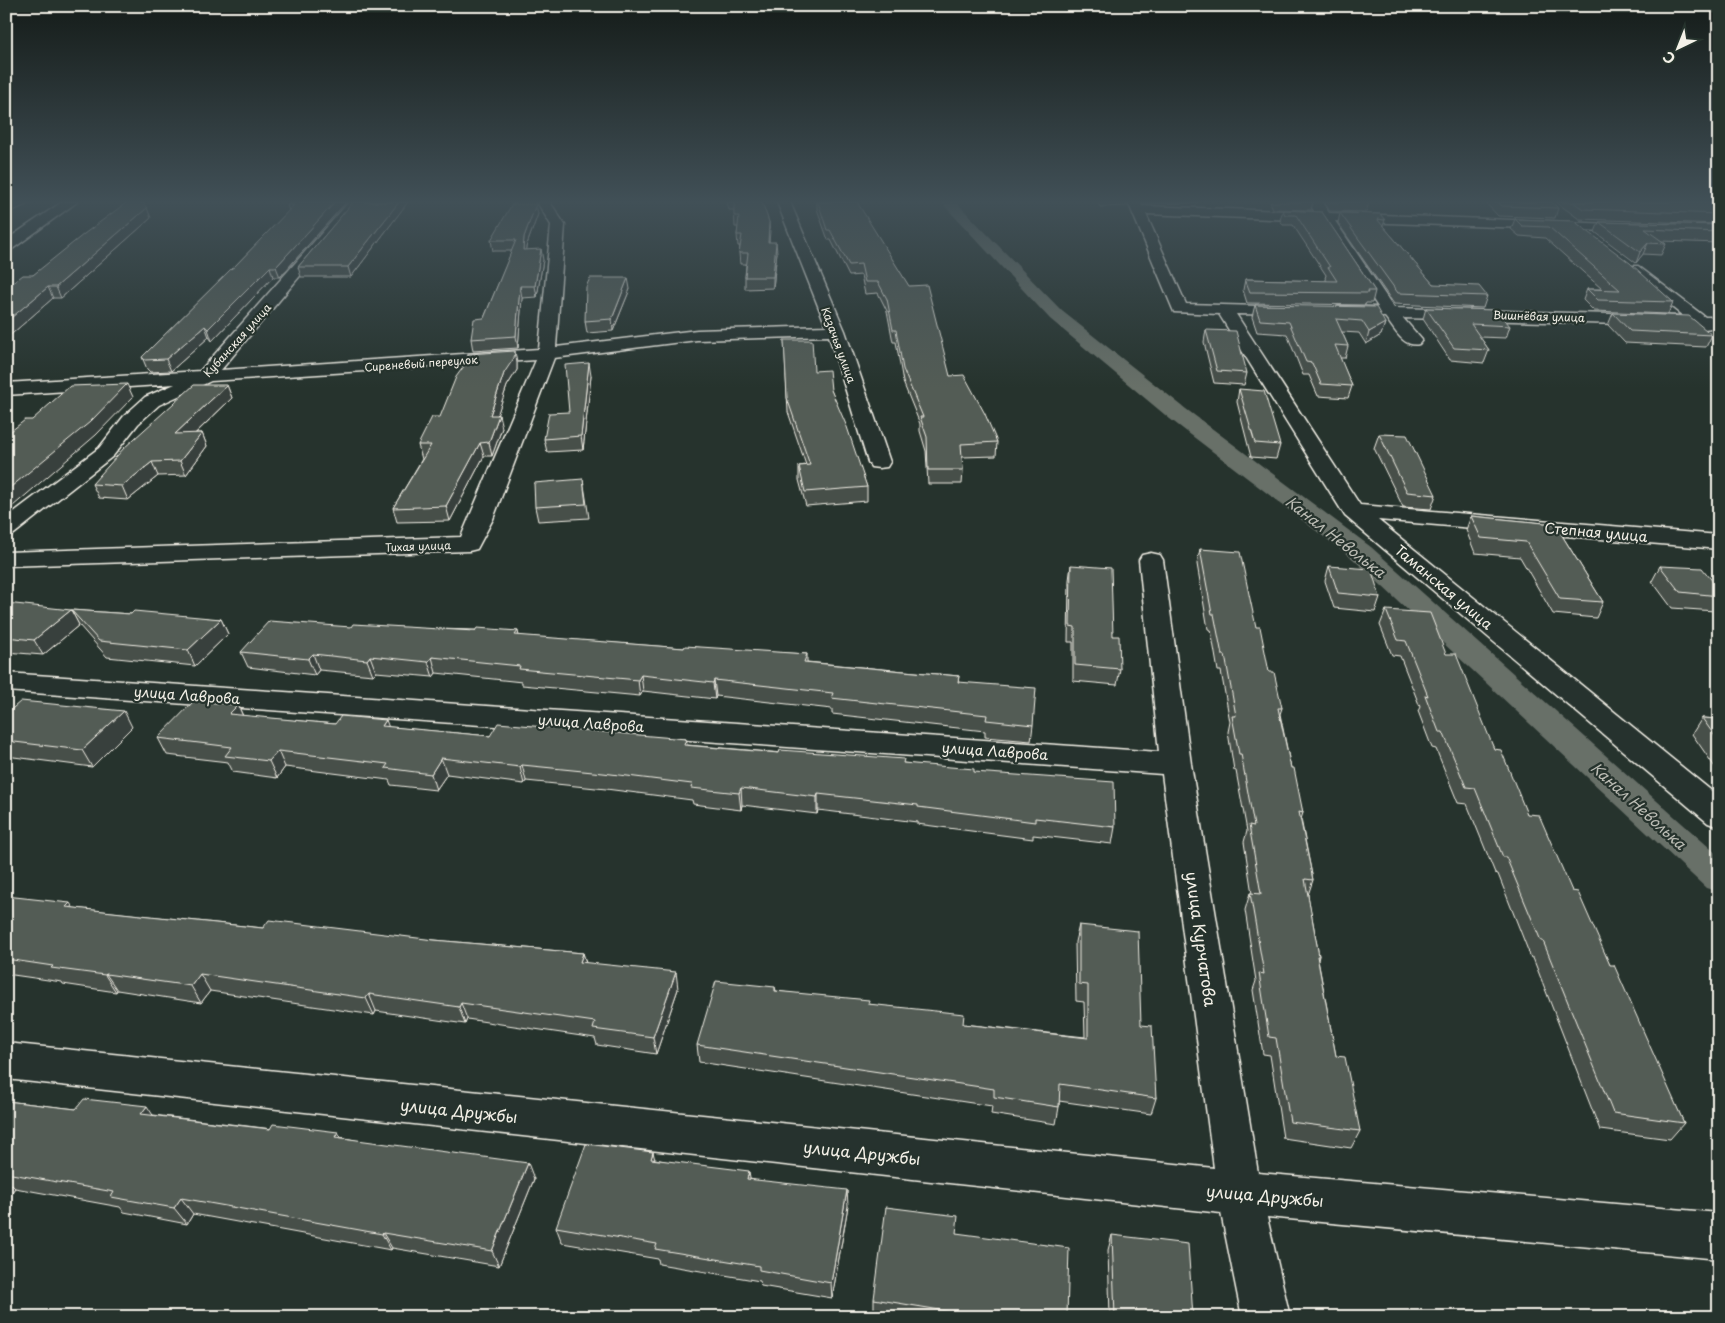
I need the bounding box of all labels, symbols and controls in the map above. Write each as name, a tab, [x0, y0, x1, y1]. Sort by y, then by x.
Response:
north arrow	[1652, 22, 1702, 72]
text: С	[1658, 47, 1680, 69]
street label: Кубанская улица	[199, 299, 275, 381]
street label: Казачья улица	[817, 305, 861, 386]
street label: Вишнёвая улица	[1493, 306, 1585, 326]
street label: Сиреневый переулок	[364, 351, 479, 375]
water label: Канал Неволька	[1281, 490, 1391, 583]
street label: Степная улица	[1544, 517, 1649, 547]
street label: Тихая улица	[385, 536, 451, 556]
street label: Таманская улица	[1391, 540, 1498, 634]
street label: улица Лаврова	[133, 681, 241, 709]
street label: улица Лаврова	[537, 709, 645, 737]
street label: улица Лаврова	[941, 737, 1049, 765]
water label: Канал Неволька	[1586, 756, 1692, 855]
street label: улица Курчатова	[1181, 870, 1223, 1008]
street label: улица Дружбы	[399, 1092, 519, 1128]
street label: улица Дружбы	[802, 1134, 922, 1170]
street label: улица Дружбы	[1205, 1178, 1325, 1212]

